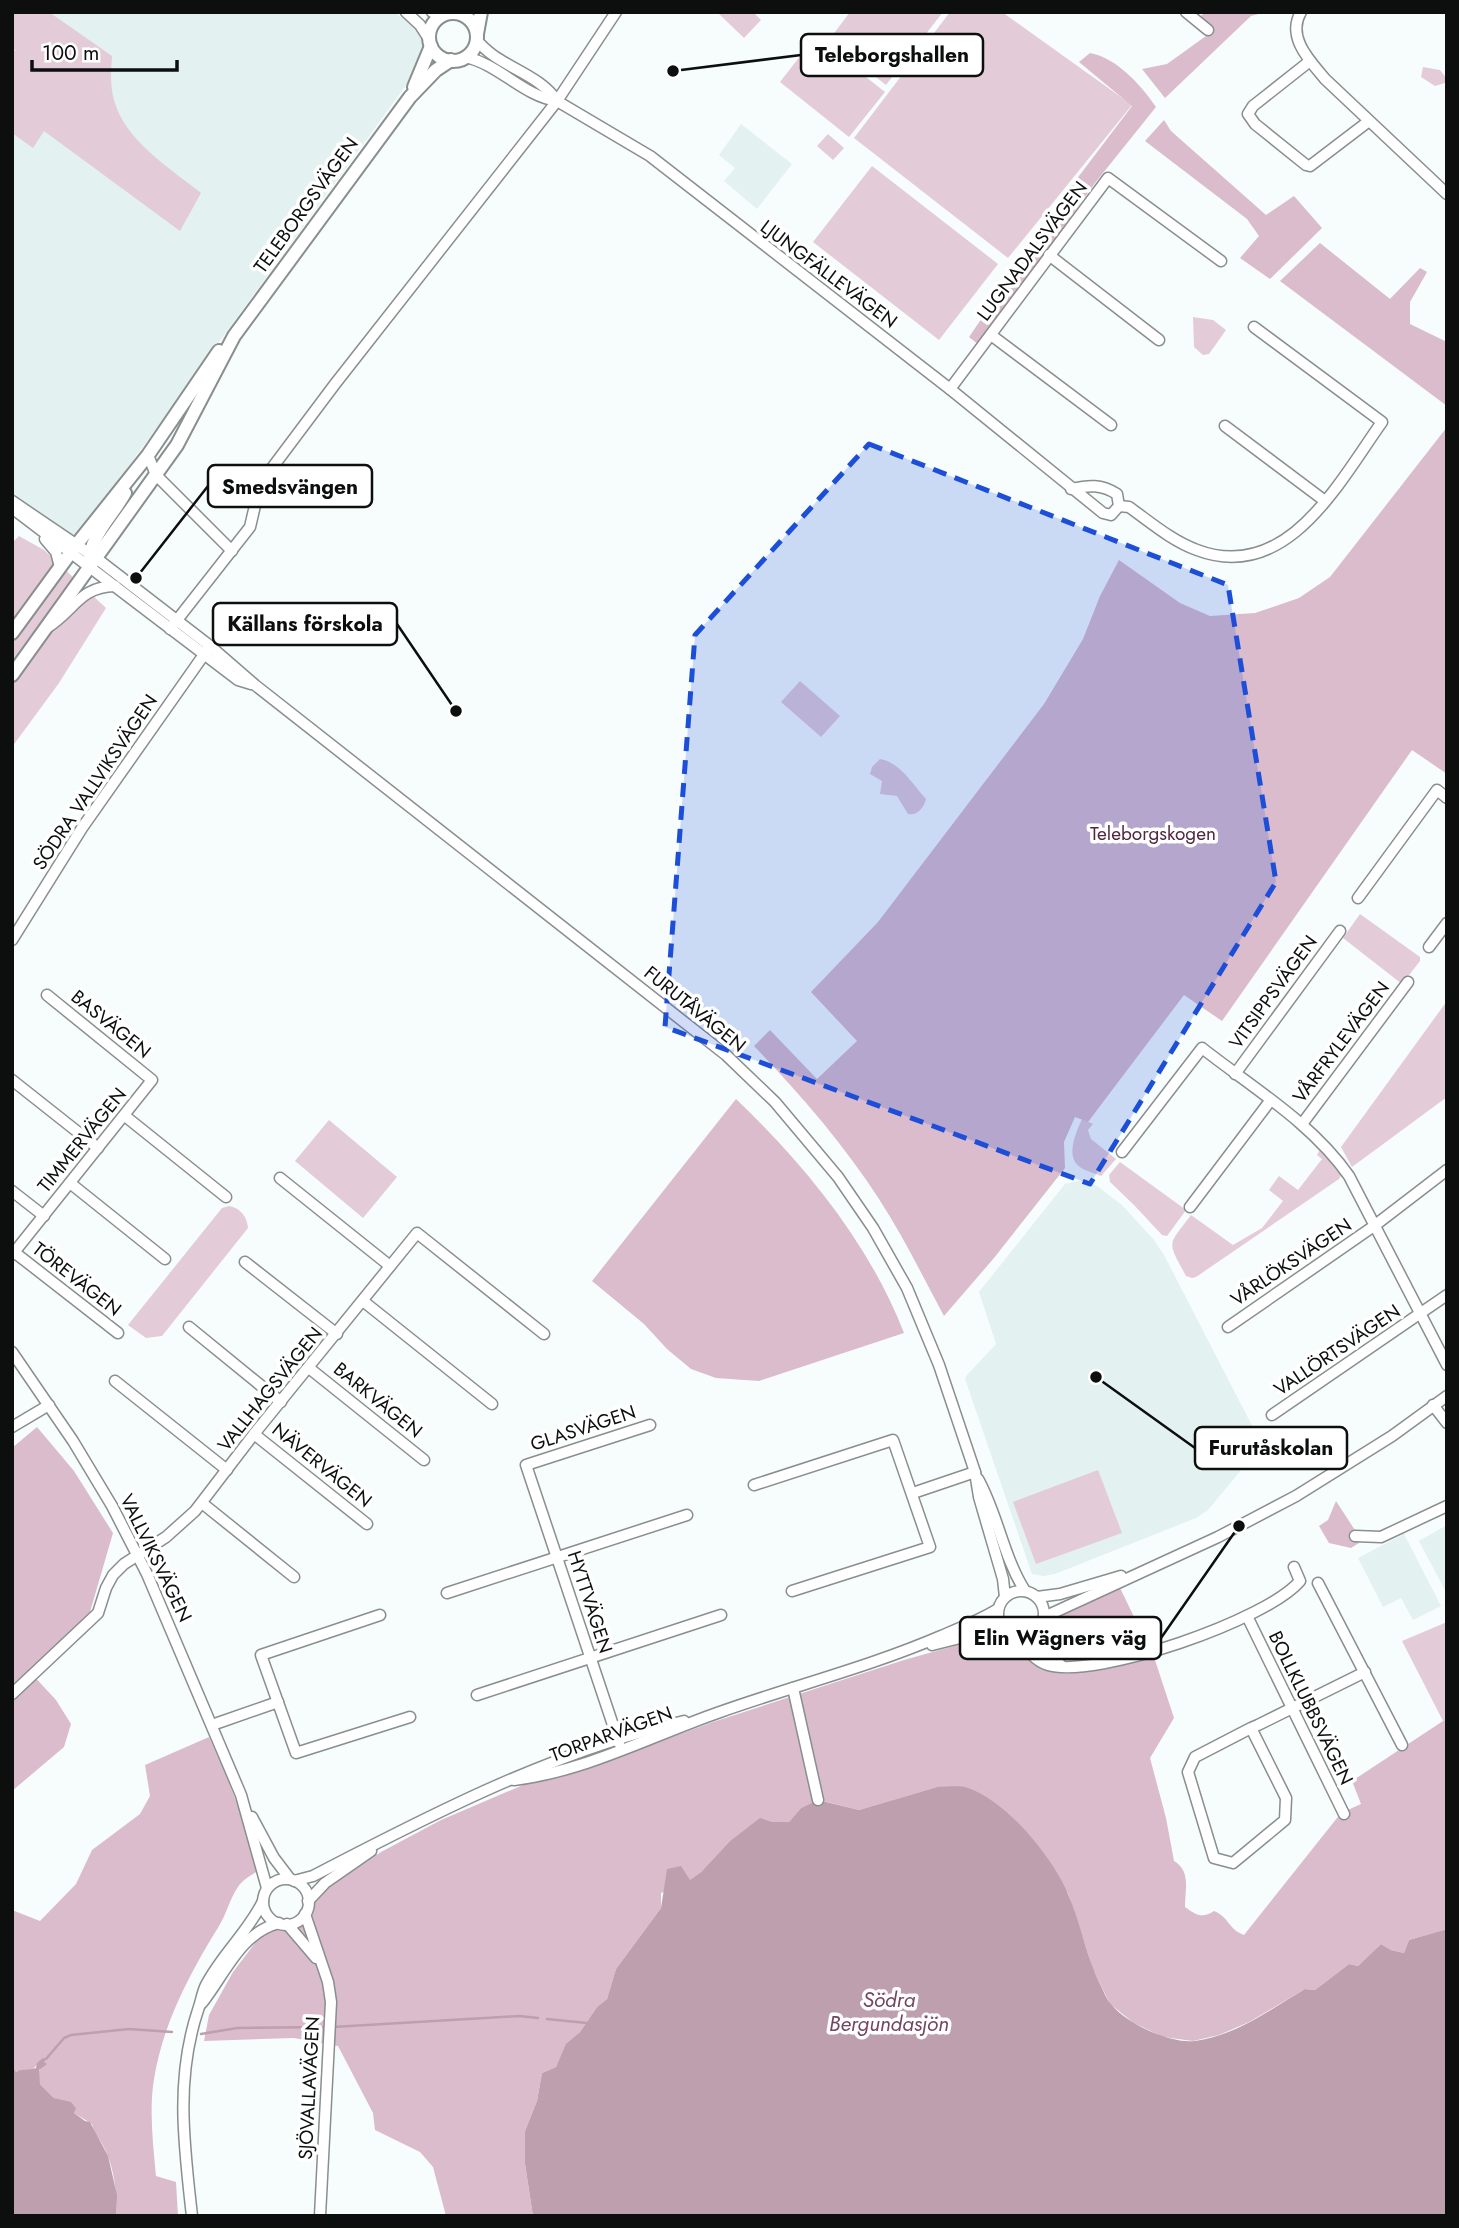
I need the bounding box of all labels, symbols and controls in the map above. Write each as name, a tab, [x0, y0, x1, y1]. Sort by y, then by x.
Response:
scale bar	[32, 28, 177, 72]
callout: Teleborgshallen	[801, 34, 983, 76]
text: 100 m	[42, 38, 99, 68]
text: Teleborgshallen	[815, 40, 969, 70]
street label: TELEBORGSVÄGEN	[247, 131, 365, 279]
street label: LUGNADALSVÄGEN	[970, 175, 1094, 327]
street label: LJUNGFÄLLEVÄGEN	[755, 213, 903, 335]
callout: Smedsvängen	[208, 465, 372, 507]
text: Smedsvängen	[222, 472, 358, 502]
callout: Källans förskola	[213, 603, 397, 645]
text: Källans förskola	[227, 609, 383, 639]
street label: SÖDRA VALLVIKSVÄGEN	[26, 689, 164, 875]
park label: Teleborgskogen	[1090, 820, 1216, 847]
street label: VITSIPPSVÄGEN	[1222, 930, 1324, 1054]
street label: FURUTÅVÄGEN	[638, 959, 752, 1059]
street label: VÅRFRYLEVÄGEN	[1286, 976, 1396, 1108]
street label: BASVÄGEN	[65, 983, 157, 1065]
street label: TIMMERVÄGEN	[31, 1082, 133, 1198]
street label: VÅRLÖKSVÄGEN	[1225, 1212, 1357, 1312]
street label: TÖREVÄGEN	[27, 1236, 127, 1322]
street label: VALLÖRTSVÄGEN	[1268, 1298, 1406, 1402]
street label: VALLHAGSVÄGEN	[211, 1321, 329, 1457]
street label: BARKVÄGEN	[328, 1356, 428, 1444]
street label: GLASVÄGEN	[527, 1398, 639, 1458]
street label: NÄVERVÄGEN	[266, 1416, 378, 1514]
callout: Furutåskolan	[1195, 1427, 1347, 1469]
text: Furutåskolan	[1209, 1433, 1333, 1463]
street label: VALLVIKSVÄGEN	[113, 1490, 199, 1626]
street label: HYTTVÄGEN	[561, 1547, 619, 1657]
callout: Elin Wägners väg	[960, 1617, 1161, 1659]
text: Elin Wägners väg	[973, 1623, 1147, 1653]
street label: BOLLKLUBBSVÄGEN	[1262, 1627, 1360, 1789]
street label: TORPARVÄGEN	[546, 1699, 676, 1769]
water label: Södra Bergundasjön	[829, 1985, 949, 2039]
street label: SJÖVALLAVÄGEN	[292, 2016, 326, 2160]

